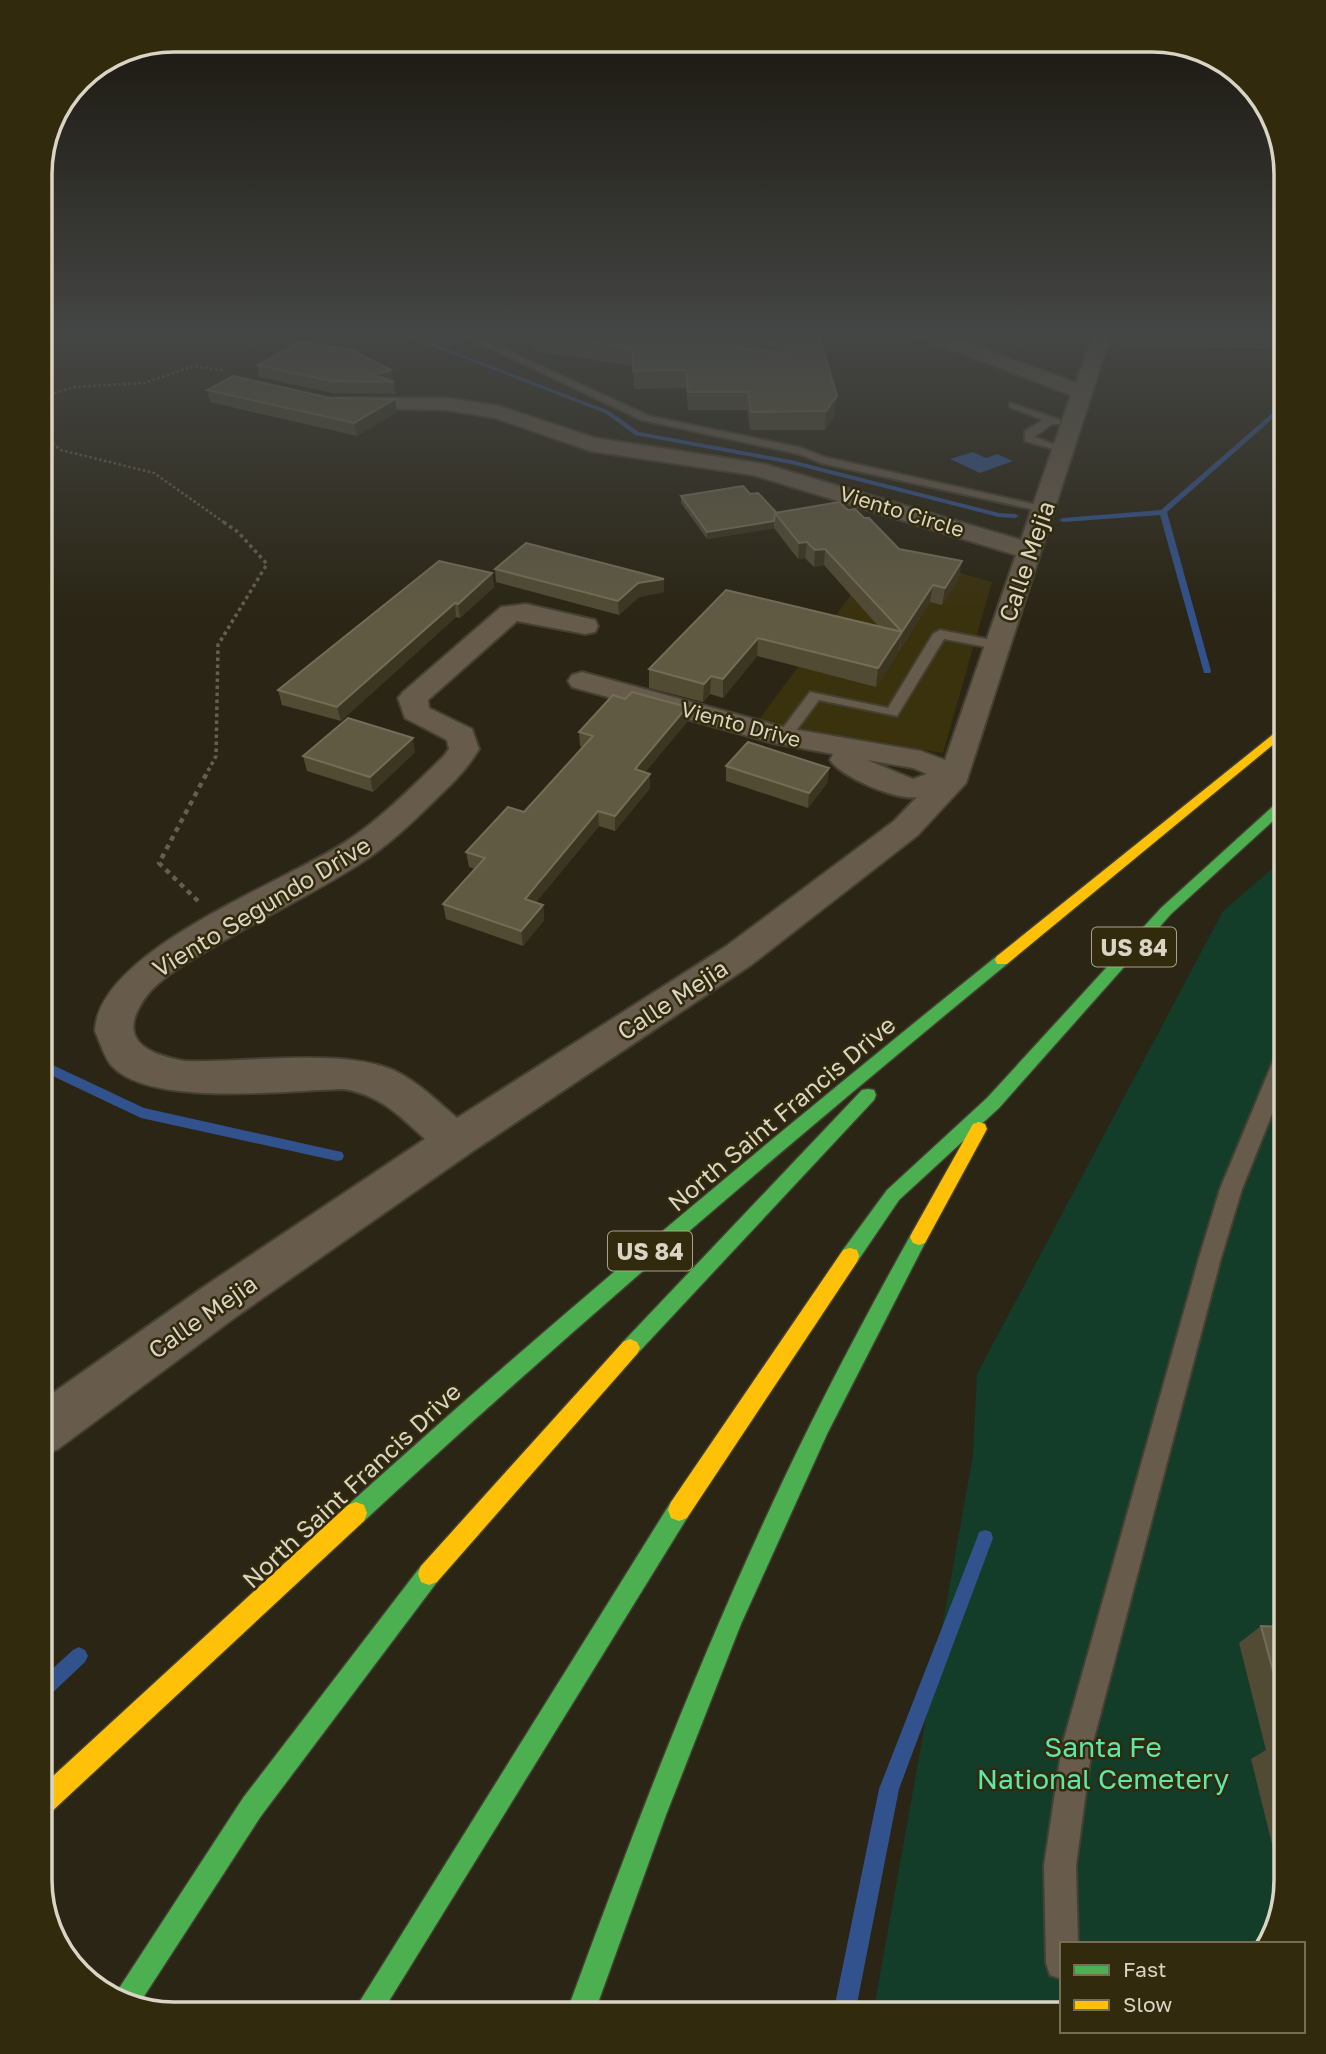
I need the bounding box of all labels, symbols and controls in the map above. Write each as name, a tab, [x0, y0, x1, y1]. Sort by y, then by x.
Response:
street label: Viento Circle	[837, 480, 967, 542]
street label: Calle Mejia	[992, 497, 1060, 625]
street label: Viento Drive	[678, 696, 804, 752]
street label: Viento Segundo Drive	[147, 829, 375, 983]
road number: US 84	[1092, 928, 1176, 966]
street label: Calle Mejia	[611, 953, 733, 1045]
street label: North Saint Francis Drive	[661, 1009, 901, 1217]
road number: US 84	[608, 1232, 692, 1270]
street label: Calle Mejia	[142, 1268, 262, 1364]
street label: North Saint Francis Drive	[236, 1376, 466, 1594]
park label: Santa Fe National Cemetery	[977, 1730, 1230, 1795]
legend	[1060, 1942, 1305, 2033]
text: Fast	[1123, 1956, 1166, 1982]
text: Slow	[1123, 1991, 1172, 2017]

